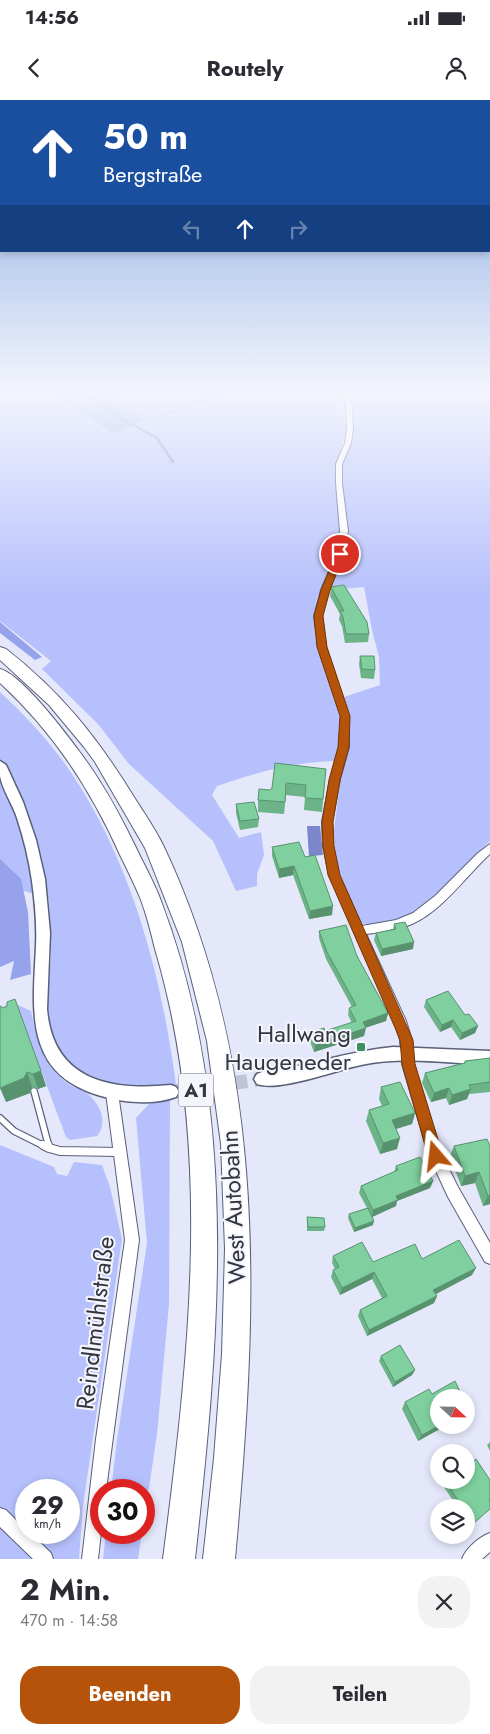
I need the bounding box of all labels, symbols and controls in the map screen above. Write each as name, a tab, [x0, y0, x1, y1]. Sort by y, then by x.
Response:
text: 14:56	[25, 4, 79, 31]
text: Routely	[207, 52, 283, 84]
icon: back	[20, 54, 48, 82]
icon: person	[442, 54, 470, 82]
text: 50 m	[103, 112, 188, 162]
icon: ahead	[20, 120, 85, 185]
text: Bergstraße	[103, 158, 202, 190]
icon: left	[178, 215, 206, 243]
icon: ahead	[231, 215, 259, 243]
icon: right	[284, 215, 312, 243]
pin	[319, 533, 361, 575]
icon: arrive	[326, 540, 354, 568]
place label: Hallwang Haugeneder	[224, 1016, 352, 1079]
marker: Hallwang Haugeneder	[355, 1041, 367, 1053]
road number: A1	[178, 1074, 214, 1106]
street label: West Autobahn	[211, 1129, 255, 1285]
position arrow	[409, 1129, 461, 1181]
street label: Reindlmühlstraße	[67, 1234, 123, 1412]
north arrow	[430, 1389, 475, 1434]
map controls	[430, 1389, 475, 1544]
button: search	[430, 1444, 475, 1489]
speed limit sign: 30	[90, 1479, 155, 1544]
text: 29	[31, 1487, 64, 1523]
button: layers	[430, 1499, 475, 1544]
text: km/h	[34, 1515, 61, 1533]
text: 2 Min.	[20, 1568, 111, 1611]
button: close	[418, 1576, 470, 1628]
text: 470 m · 14:58	[20, 1609, 118, 1632]
button: Beenden	[20, 1666, 240, 1724]
button: Teilen	[250, 1666, 470, 1724]

